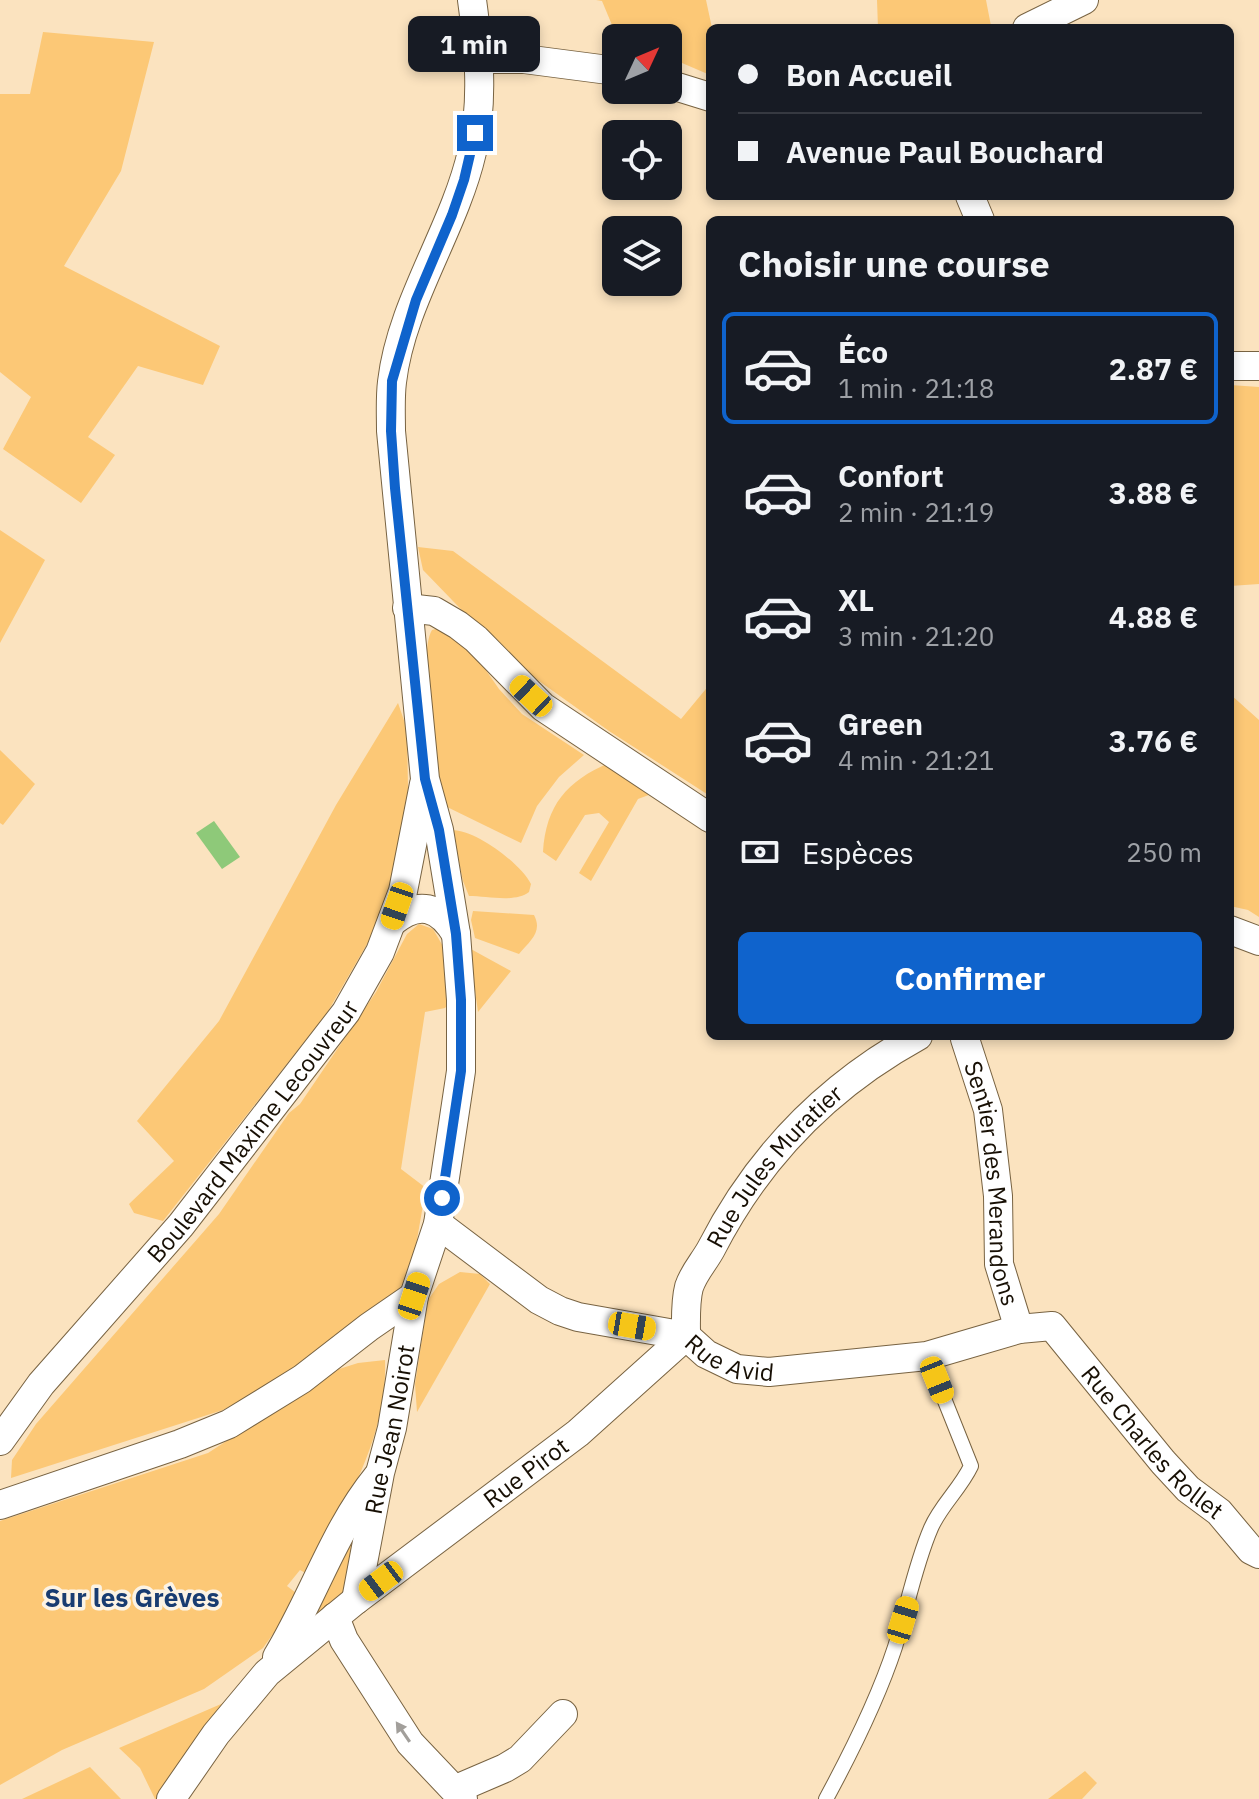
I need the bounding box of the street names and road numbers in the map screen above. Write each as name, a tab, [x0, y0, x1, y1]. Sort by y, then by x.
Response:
street label: Boulevard Maxime Lecouvreur	[139, 994, 366, 1269]
street label: Sentier des Merandons	[957, 1057, 1027, 1310]
street label: Rue Jules Muratier	[699, 1077, 849, 1253]
street label: Rue Avid	[678, 1327, 776, 1388]
street label: Rue Jean Noirot	[357, 1342, 422, 1517]
street label: Rue Charles Rollet	[1074, 1358, 1230, 1526]
street label: Rue Pirot	[476, 1430, 575, 1515]

